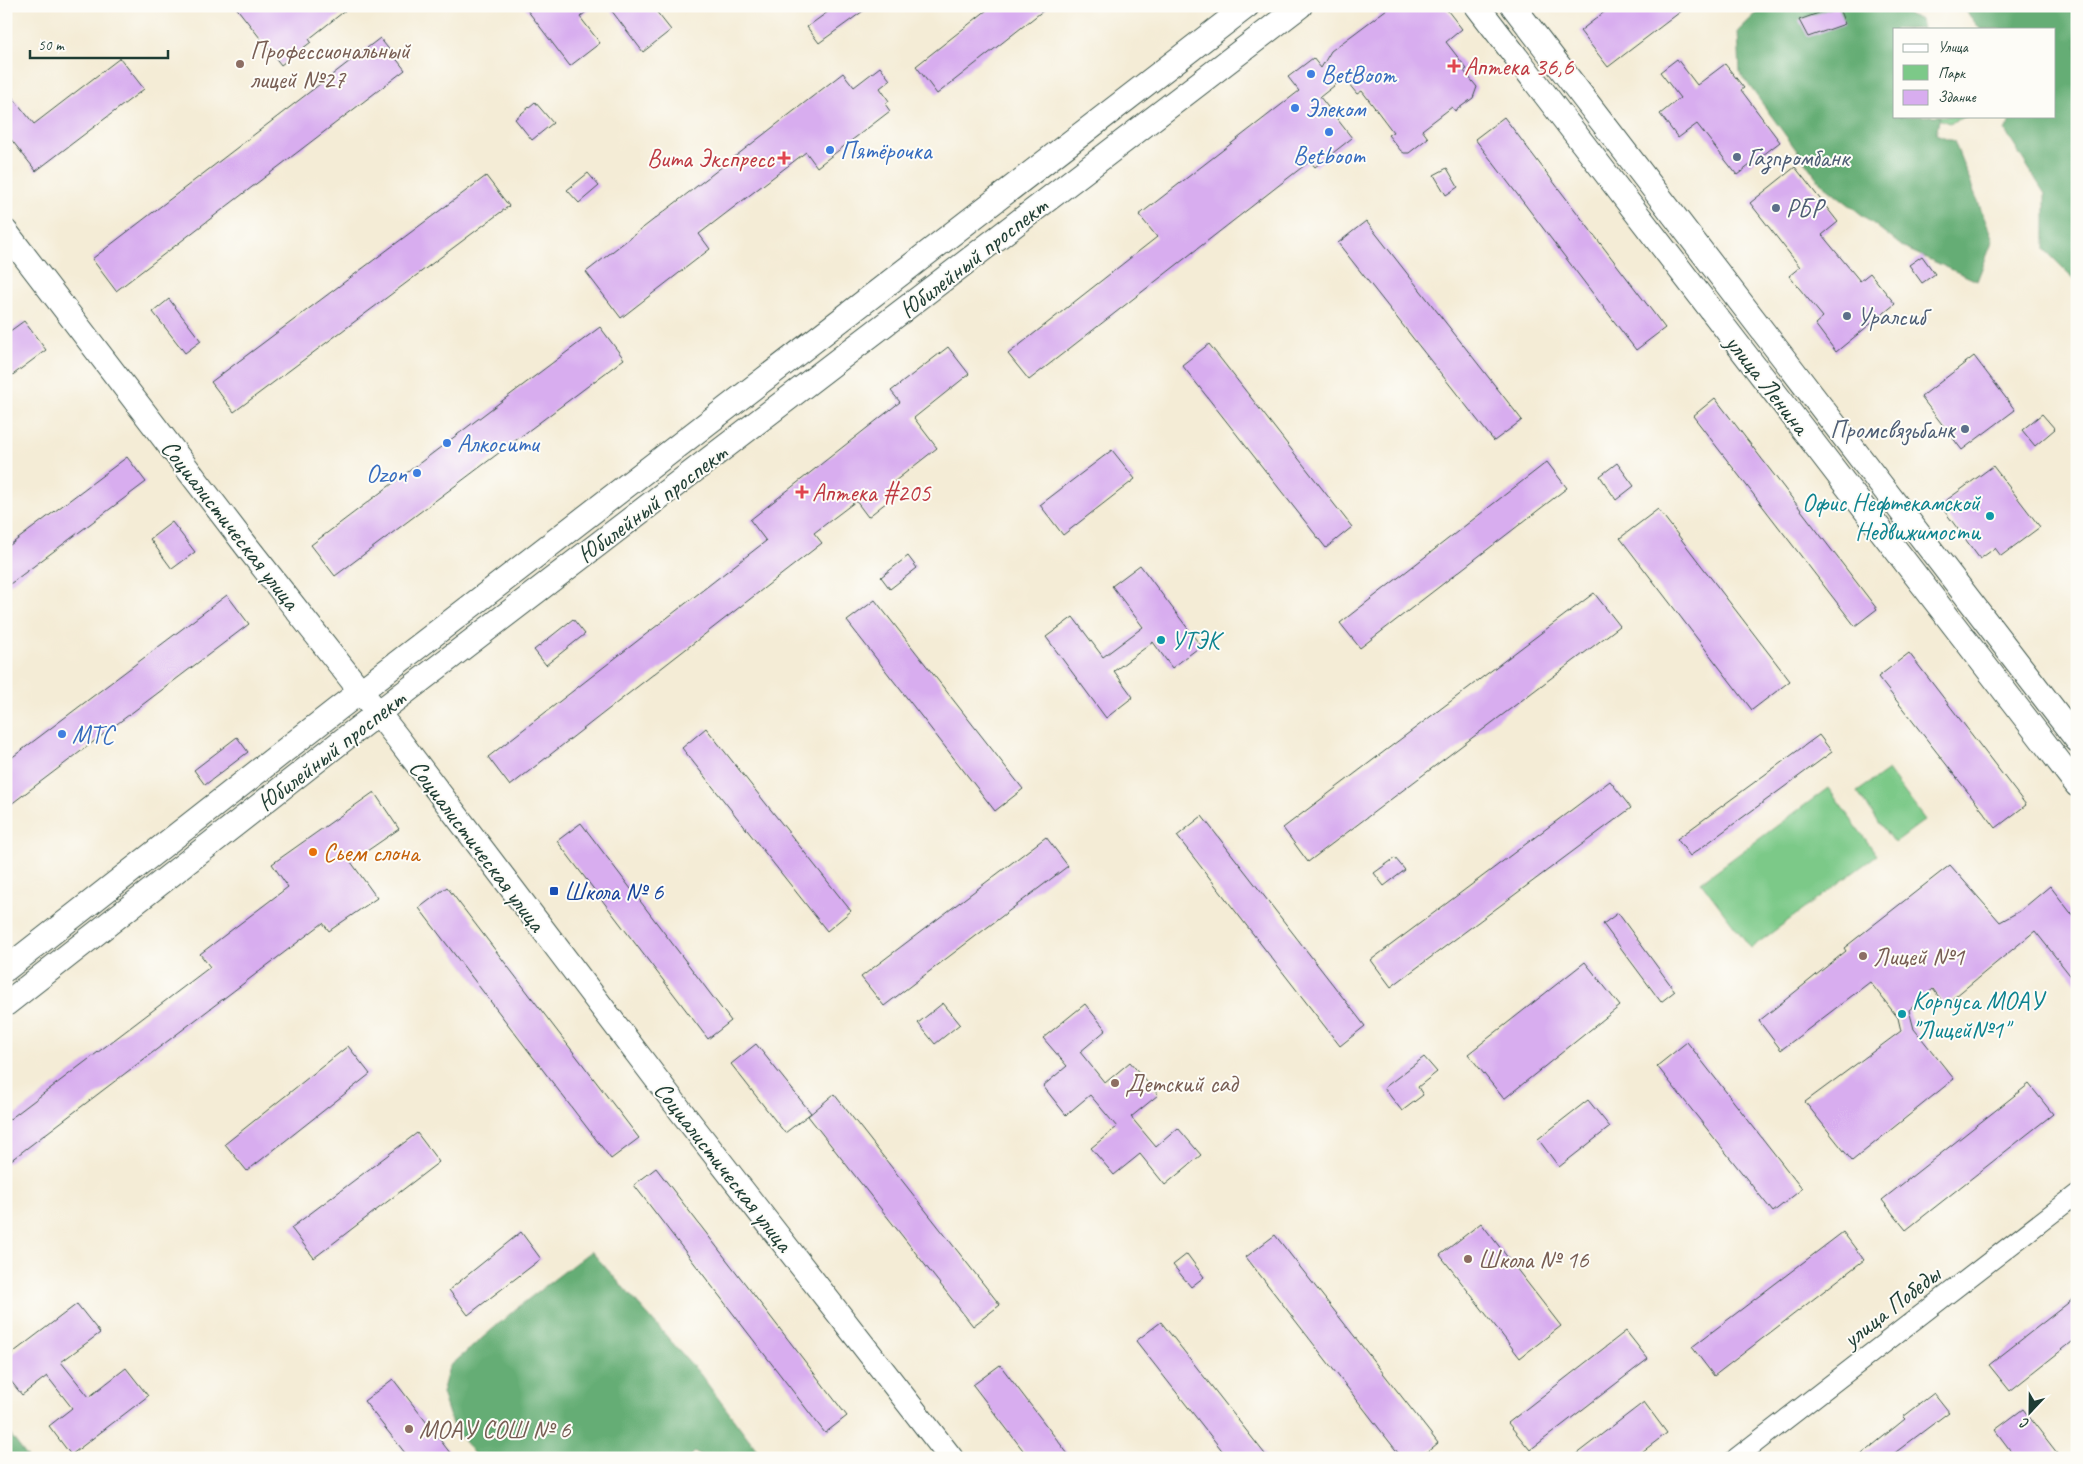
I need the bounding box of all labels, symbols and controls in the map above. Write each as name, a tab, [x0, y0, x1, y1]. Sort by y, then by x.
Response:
scale bar	[30, 28, 168, 60]
legend	[1893, 28, 2056, 118]
place label: Профессиональный лицей №27	[250, 35, 412, 96]
text: 50 m	[38, 36, 65, 55]
text: Улица	[1938, 38, 1969, 57]
place label: Аптека 36,6	[1464, 51, 1574, 83]
marker: Профессиональный лицей №27	[234, 58, 246, 70]
place label: BetBoom	[1321, 59, 1398, 91]
marker: Аптека 36,6	[1448, 60, 1460, 72]
text: Парк	[1938, 64, 1966, 83]
marker: BetBoom	[1305, 68, 1317, 80]
text: Здание	[1938, 88, 1977, 107]
place label: Элеком	[1305, 93, 1367, 125]
marker: Элеком	[1289, 102, 1301, 114]
marker: Betboom	[1323, 126, 1335, 138]
place label: Пятёрочка	[840, 135, 934, 167]
place label: Betboom	[1293, 140, 1366, 172]
place label: Газпромбанк	[1747, 142, 1852, 175]
place label: Вита Экспресс	[647, 143, 775, 175]
marker: Пятёрочка	[824, 144, 836, 156]
marker: Газпромбанк	[1731, 151, 1743, 163]
marker: Вита Экспресс	[778, 152, 790, 164]
street label: Юбилейный проспект	[893, 189, 1055, 326]
place label: РБР	[1786, 193, 1826, 225]
marker: РБР	[1770, 202, 1782, 214]
place label: Уралсиб	[1857, 301, 1932, 333]
marker: Уралсиб	[1841, 310, 1853, 322]
street label: улица Ленина	[1717, 326, 1818, 443]
place label: Промсвязьбанк	[1830, 414, 1957, 446]
marker: Промсвязьбанк	[1959, 423, 1971, 435]
place label: Алкосити	[457, 428, 541, 460]
street label: Социалистическая улица	[154, 433, 308, 618]
street label: Юбилейный проспект	[571, 436, 735, 571]
marker: Алкосити	[441, 437, 453, 449]
place label: Ozon	[366, 458, 408, 490]
marker: Ozon	[411, 467, 423, 479]
place label: Аптека #205	[812, 477, 932, 509]
marker: Аптека #205	[796, 486, 808, 498]
place label: Офис Нефтекамской Недвижимости	[1802, 487, 1982, 548]
marker: Офис Нефтекамской Недвижимости	[1984, 510, 1996, 522]
place label: УТЭК	[1171, 625, 1224, 657]
marker: УТЭК	[1155, 634, 1167, 646]
street label: Юбилейный проспект	[251, 682, 413, 819]
place label: МТС	[72, 719, 116, 751]
marker: МТС	[56, 728, 68, 740]
street label: Социалистическая улица	[402, 753, 554, 940]
place label: Сьем слона	[323, 837, 422, 869]
marker: Сьем слона	[307, 846, 319, 858]
place label: Школа № 6	[564, 876, 664, 908]
marker: Школа № 6	[548, 885, 560, 897]
place label: Лицей №1	[1873, 941, 1966, 973]
marker: Лицей №1	[1857, 950, 1869, 962]
place label: Корпуса МОАУ "Лицей№1"	[1912, 985, 2047, 1046]
marker: Корпуса МОАУ "Лицей№1"	[1896, 1008, 1908, 1020]
place label: Детский сад	[1125, 1068, 1239, 1100]
street label: Социалистическая улица	[647, 1075, 801, 1260]
marker: Детский сад	[1109, 1077, 1121, 1089]
place label: Школа № 16	[1478, 1244, 1589, 1276]
marker: Школа № 16	[1462, 1253, 1474, 1265]
street label: улица Победы	[1835, 1258, 1948, 1356]
north arrow	[2006, 1386, 2056, 1436]
place label: МОАУ СОШ № 6	[419, 1414, 571, 1446]
text: С	[2017, 1414, 2032, 1433]
marker: МОАУ СОШ № 6	[403, 1423, 415, 1435]

